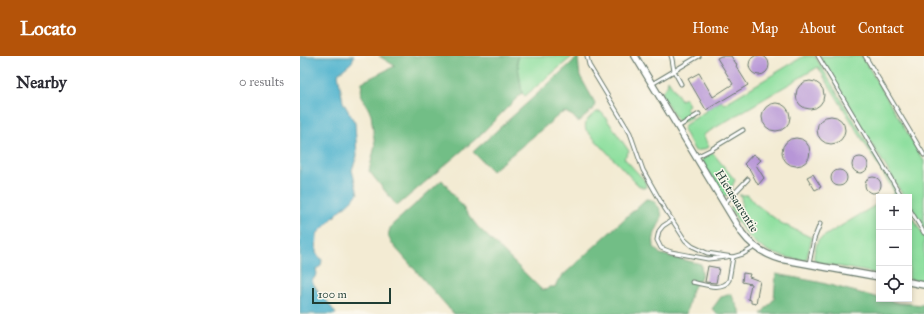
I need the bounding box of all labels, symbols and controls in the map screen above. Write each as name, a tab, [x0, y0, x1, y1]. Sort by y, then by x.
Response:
text: Locato	[20, 17, 76, 40]
text: Home	[692, 20, 729, 37]
text: Map	[751, 20, 778, 37]
text: About	[800, 20, 836, 37]
text: Contact	[858, 20, 904, 37]
text: Nearby	[16, 72, 67, 93]
text: 0 results	[239, 74, 284, 90]
street label: Hietasaarentie	[712, 167, 762, 235]
map controls	[876, 194, 912, 302]
button: +	[876, 194, 912, 230]
button: −	[876, 230, 912, 266]
button: locate	[876, 266, 912, 302]
scale bar	[312, 286, 391, 305]
text: 100 m	[318, 288, 347, 301]

